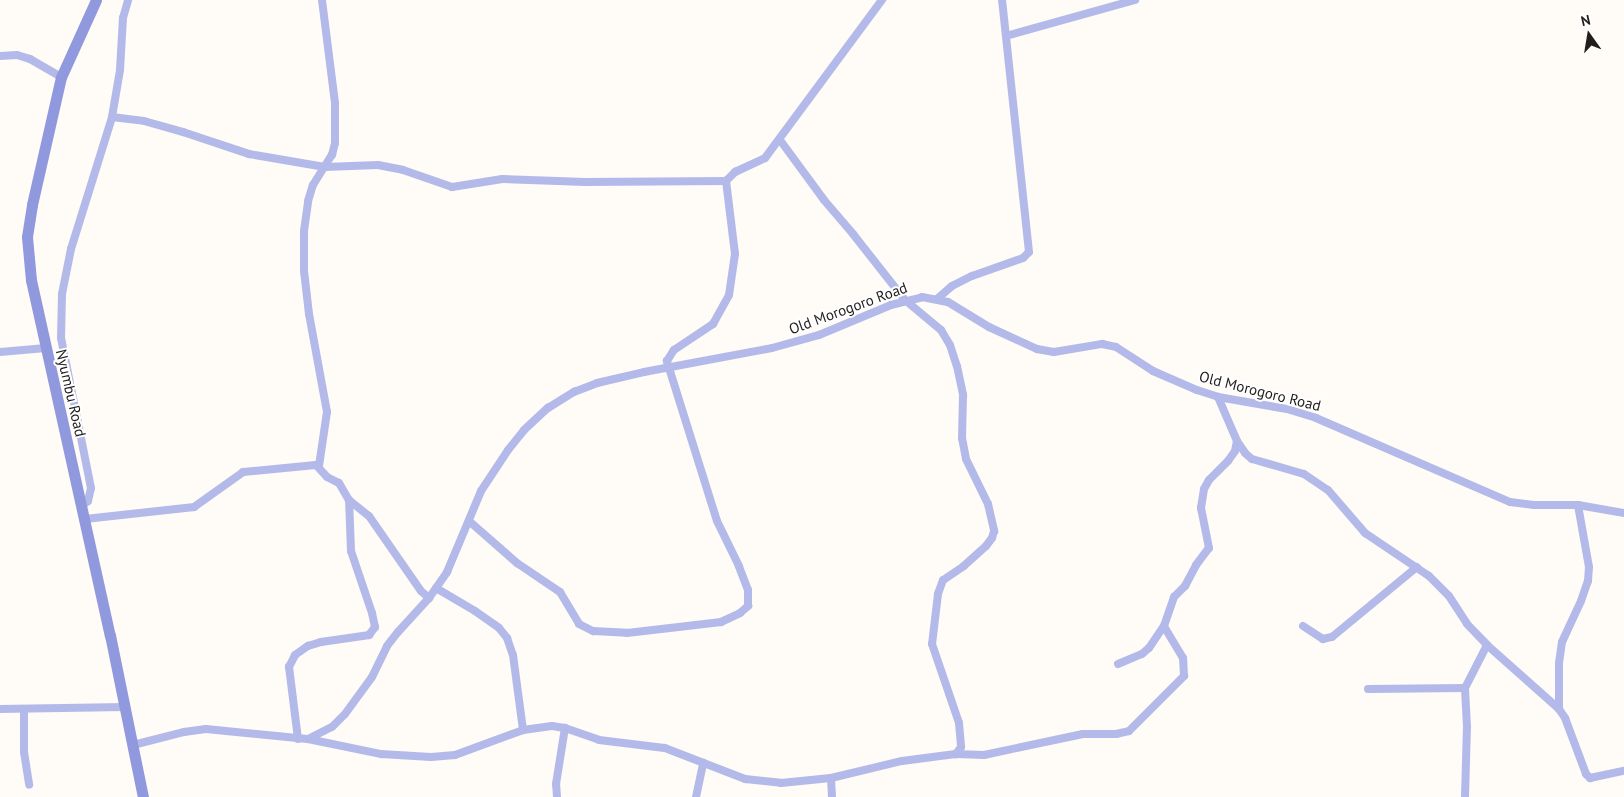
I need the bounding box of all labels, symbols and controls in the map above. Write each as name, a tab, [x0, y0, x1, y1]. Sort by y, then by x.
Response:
north arrow	[1564, 10, 1614, 60]
text: N	[1579, 11, 1592, 30]
street label: Old Morogoro Road	[786, 278, 910, 338]
street label: Nyumbu Road	[52, 347, 90, 439]
street label: Old Morogoro Road	[1197, 367, 1323, 415]

